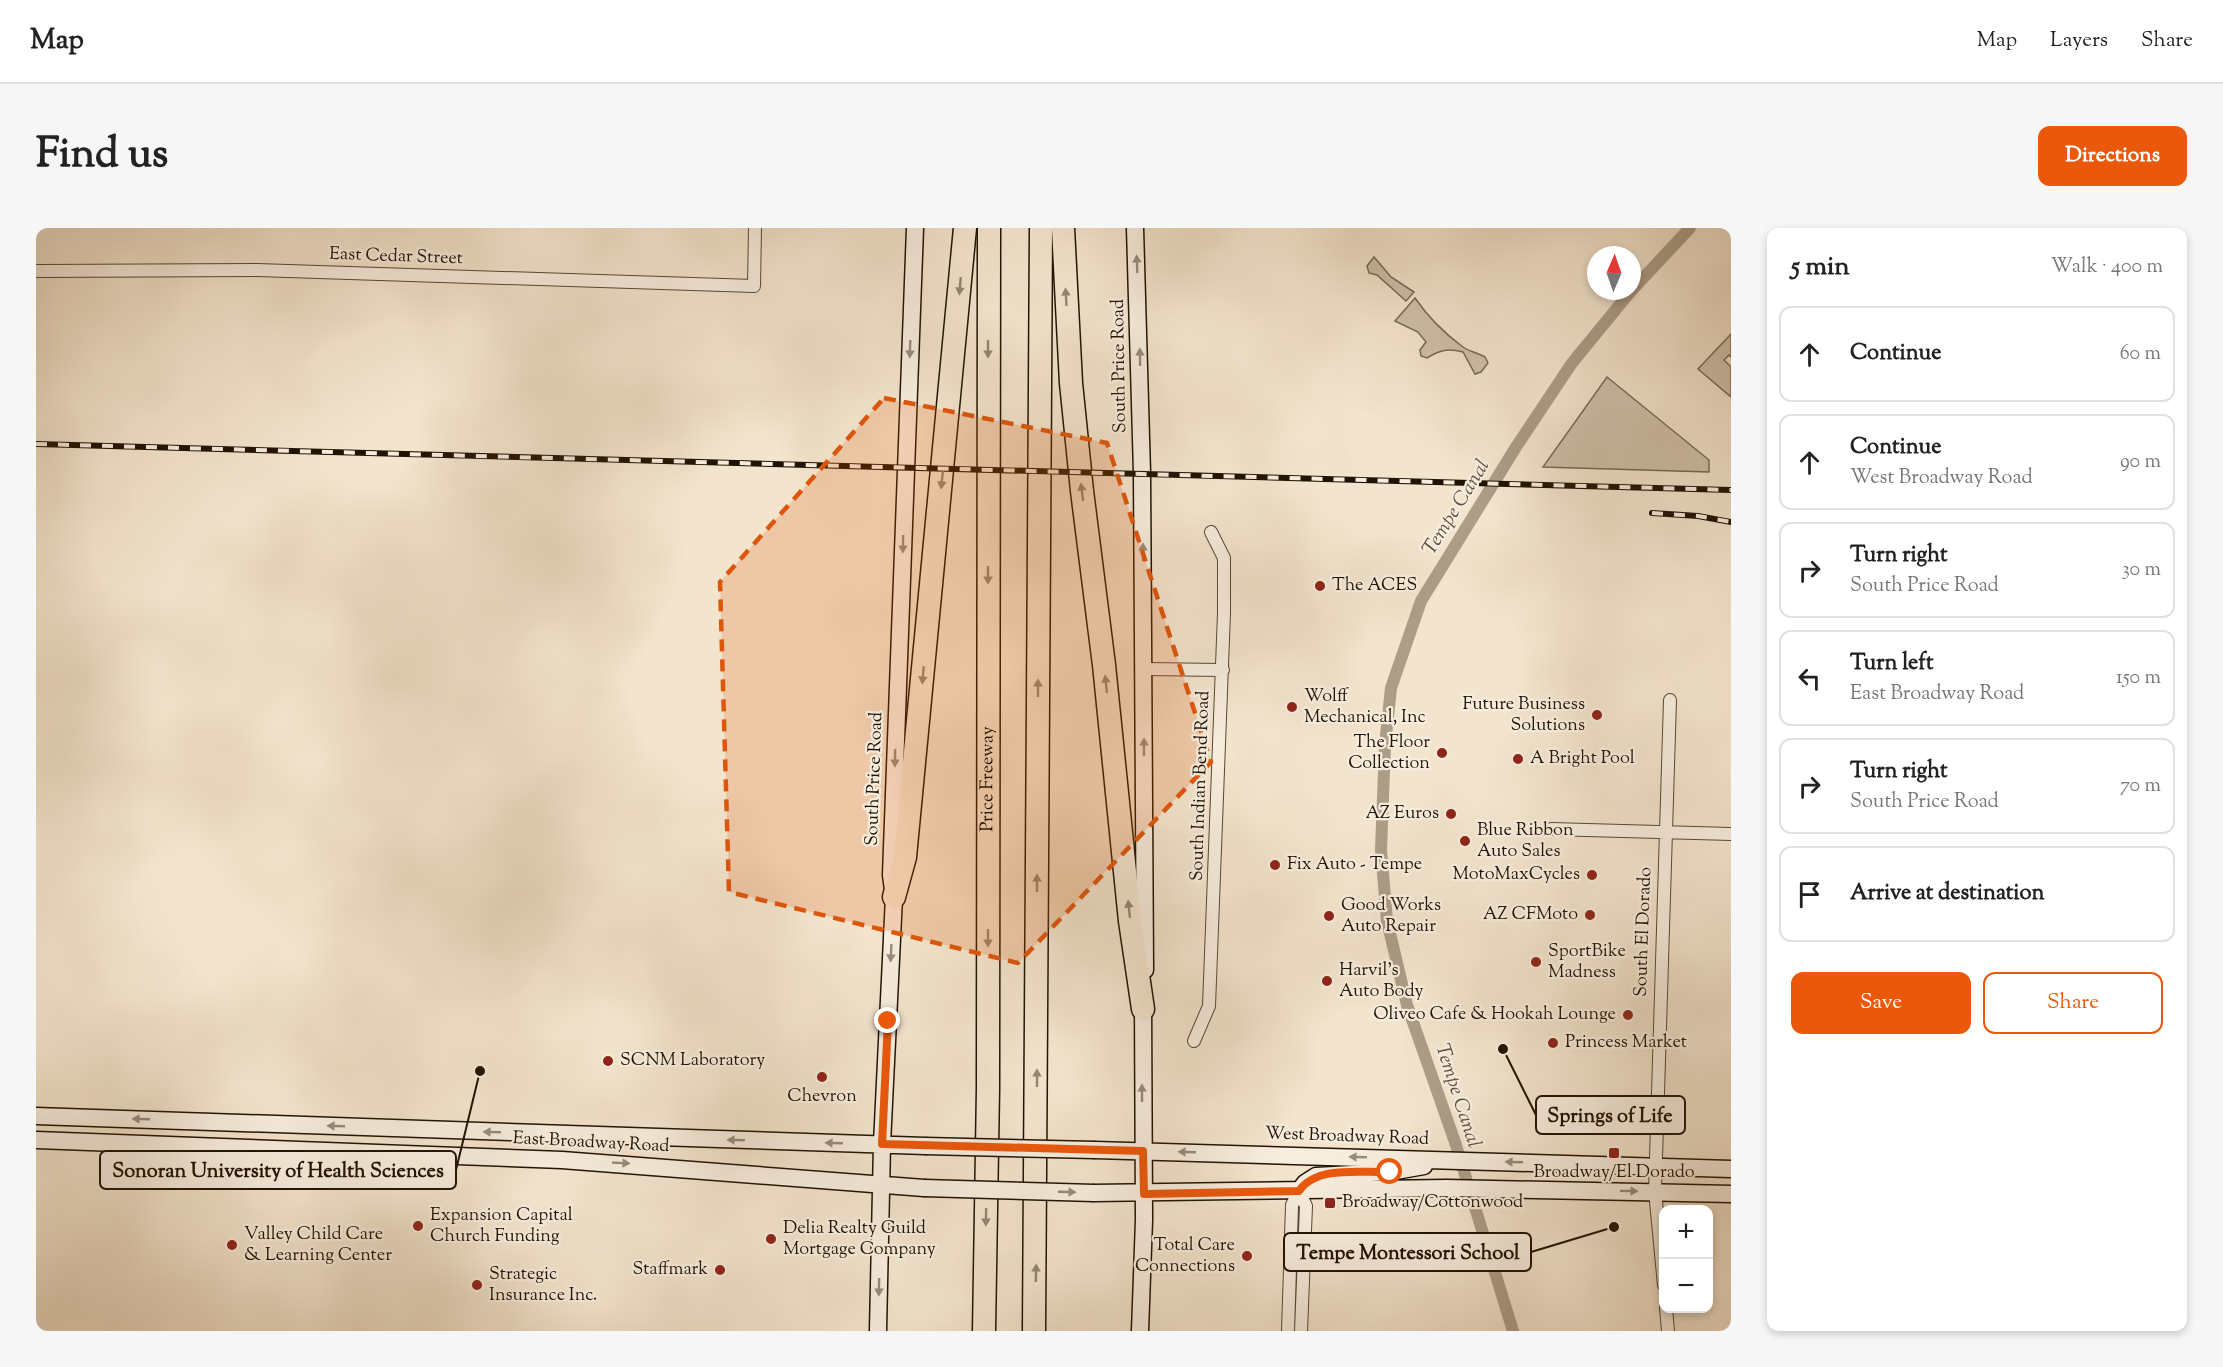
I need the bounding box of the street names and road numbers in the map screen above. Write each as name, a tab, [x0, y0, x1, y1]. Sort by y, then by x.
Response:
street label: East Cedar Street	[329, 242, 463, 272]
street label: South Price Road	[1106, 299, 1134, 433]
street label: South Indian Bend Road	[1185, 690, 1217, 882]
street label: South Price Road	[860, 712, 890, 846]
street label: Price Freeway	[975, 726, 1001, 832]
street label: South El Dorado	[1629, 866, 1659, 997]
street label: West Broadway Road	[1264, 1121, 1430, 1153]
street label: East Broadway Road	[512, 1126, 670, 1160]

